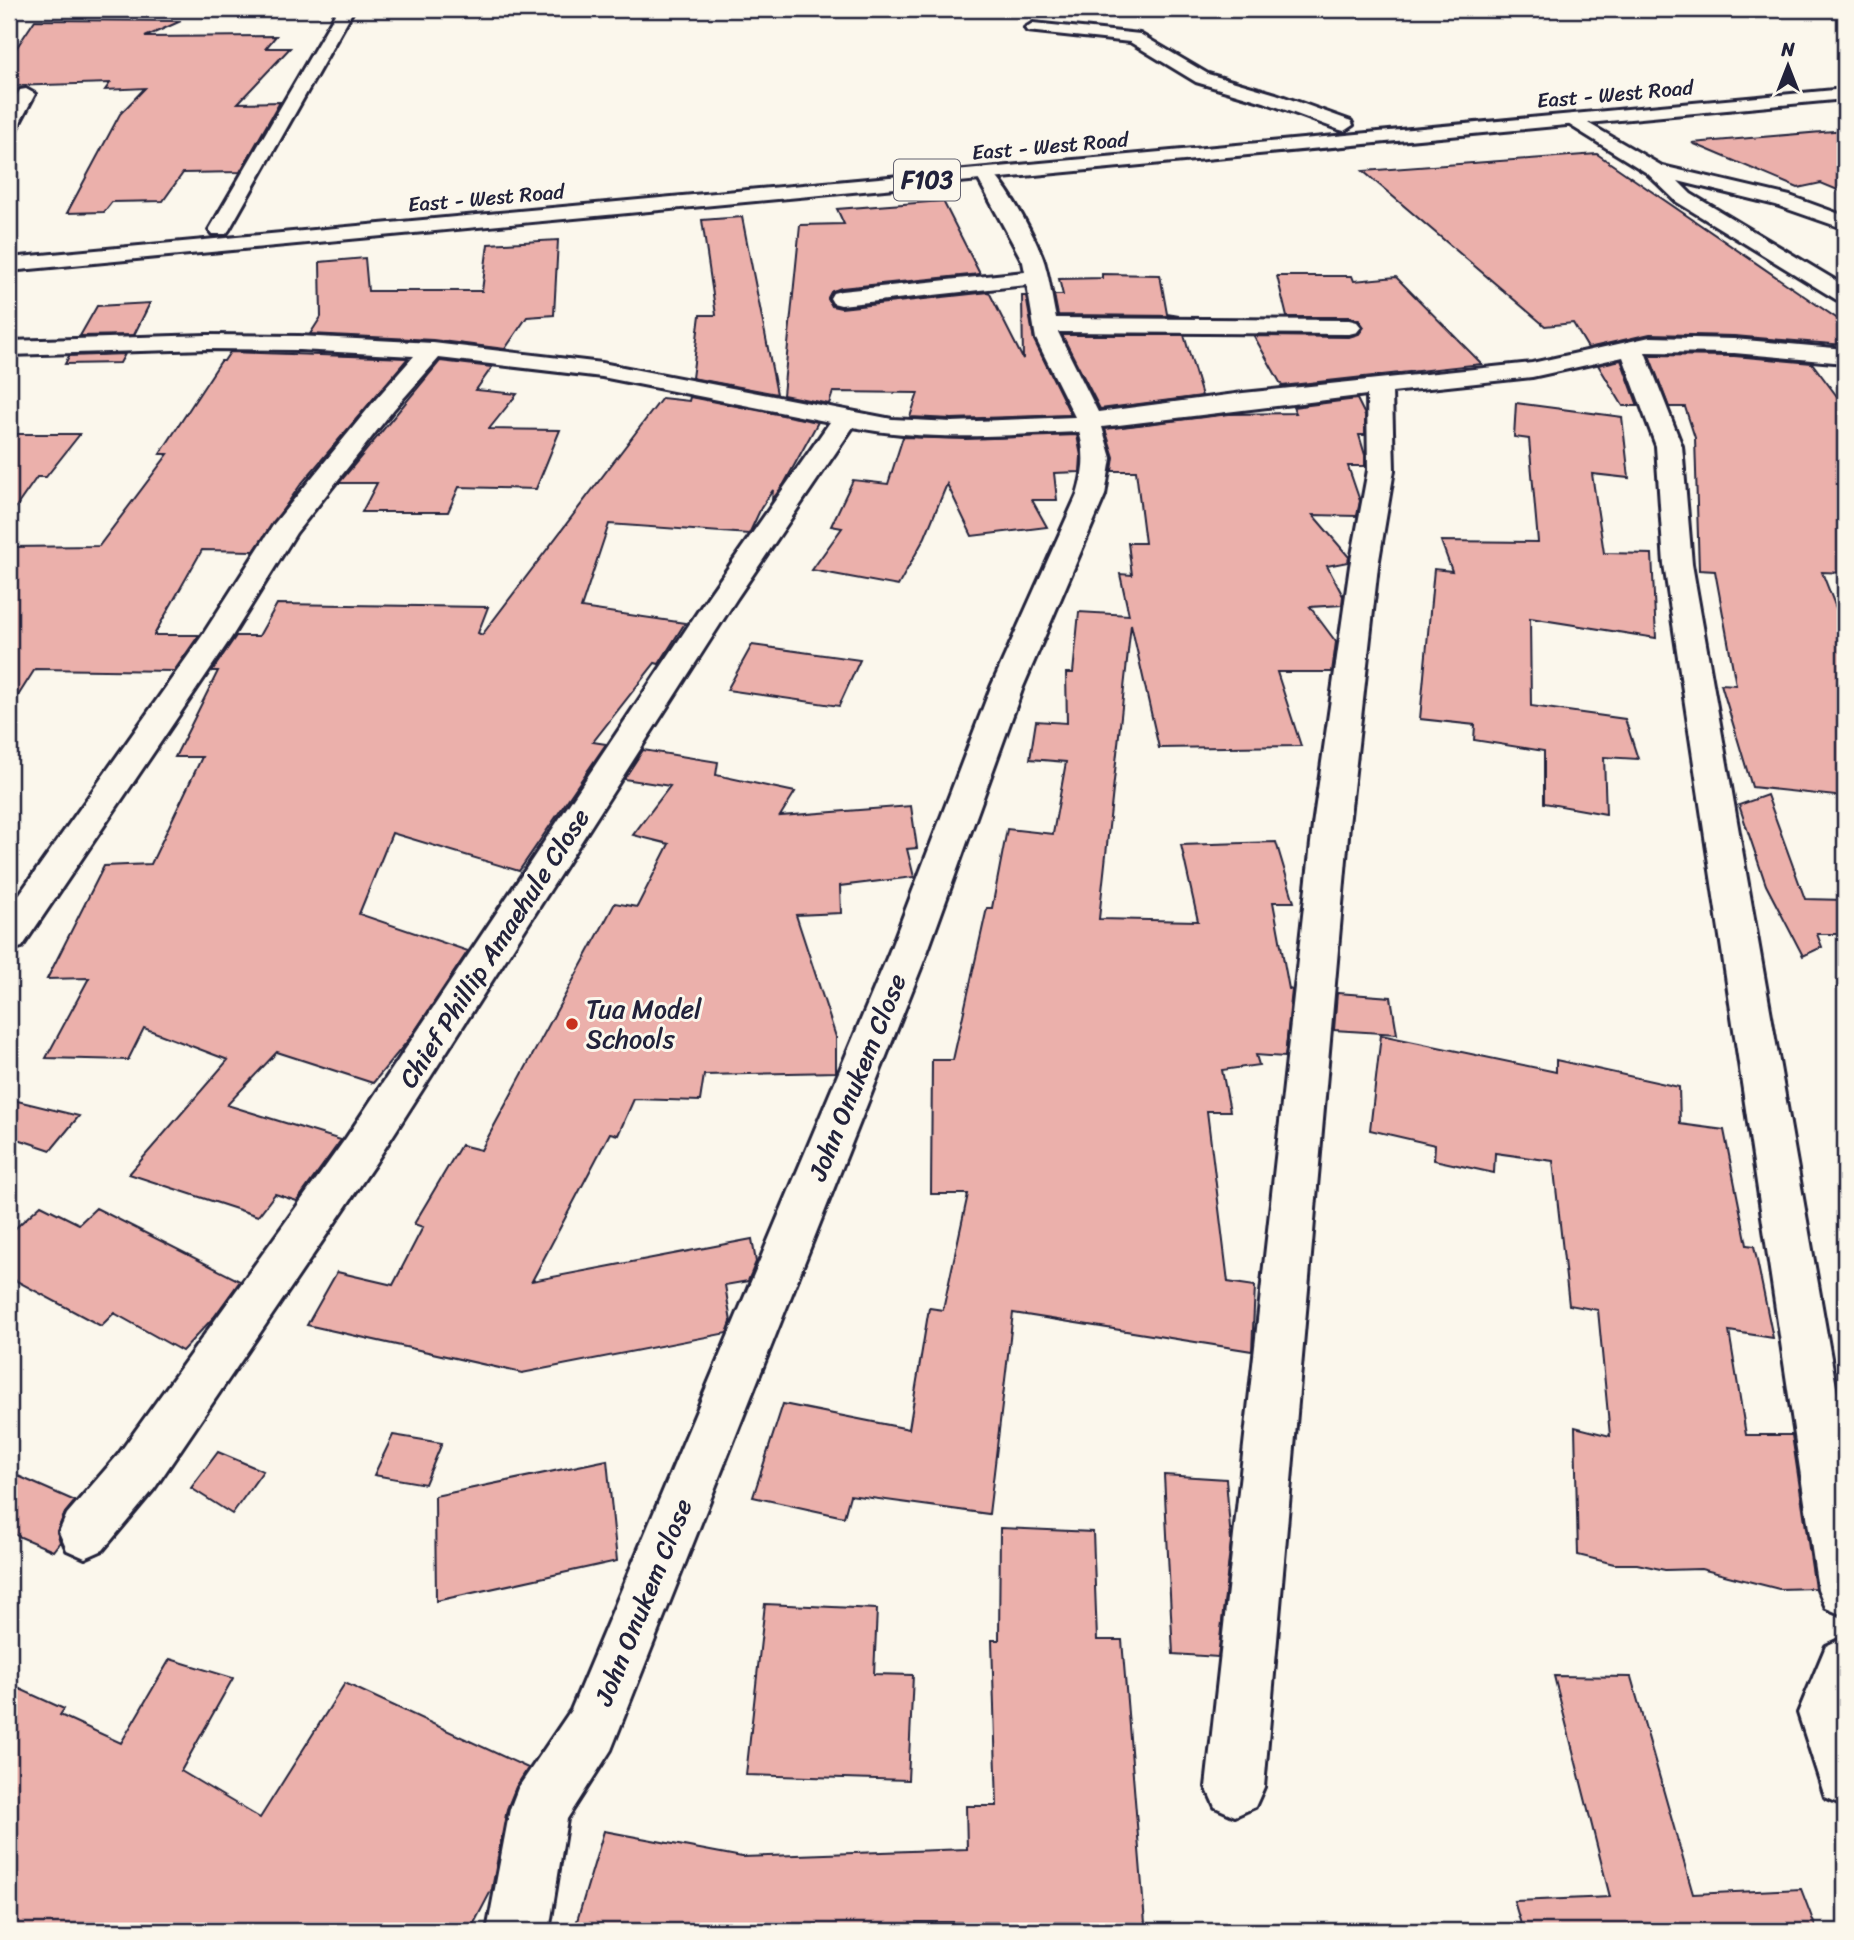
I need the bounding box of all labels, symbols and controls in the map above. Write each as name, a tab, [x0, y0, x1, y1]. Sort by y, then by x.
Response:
north arrow	[1752, 32, 1822, 102]
text: N	[1780, 33, 1795, 66]
street label: East - West Road	[1535, 68, 1697, 120]
street label: East - West Road	[970, 120, 1132, 172]
road number: F103	[894, 160, 960, 200]
street label: East - West Road	[406, 172, 568, 224]
street label: Chief Phillip Amaehule Close	[386, 799, 602, 1097]
street label: John Onukem Close	[794, 966, 920, 1189]
place label: Tua Model Schools	[586, 986, 702, 1062]
marker: Tua Model Schools	[564, 1016, 580, 1032]
street label: John Onukem Close	[580, 1491, 706, 1714]

